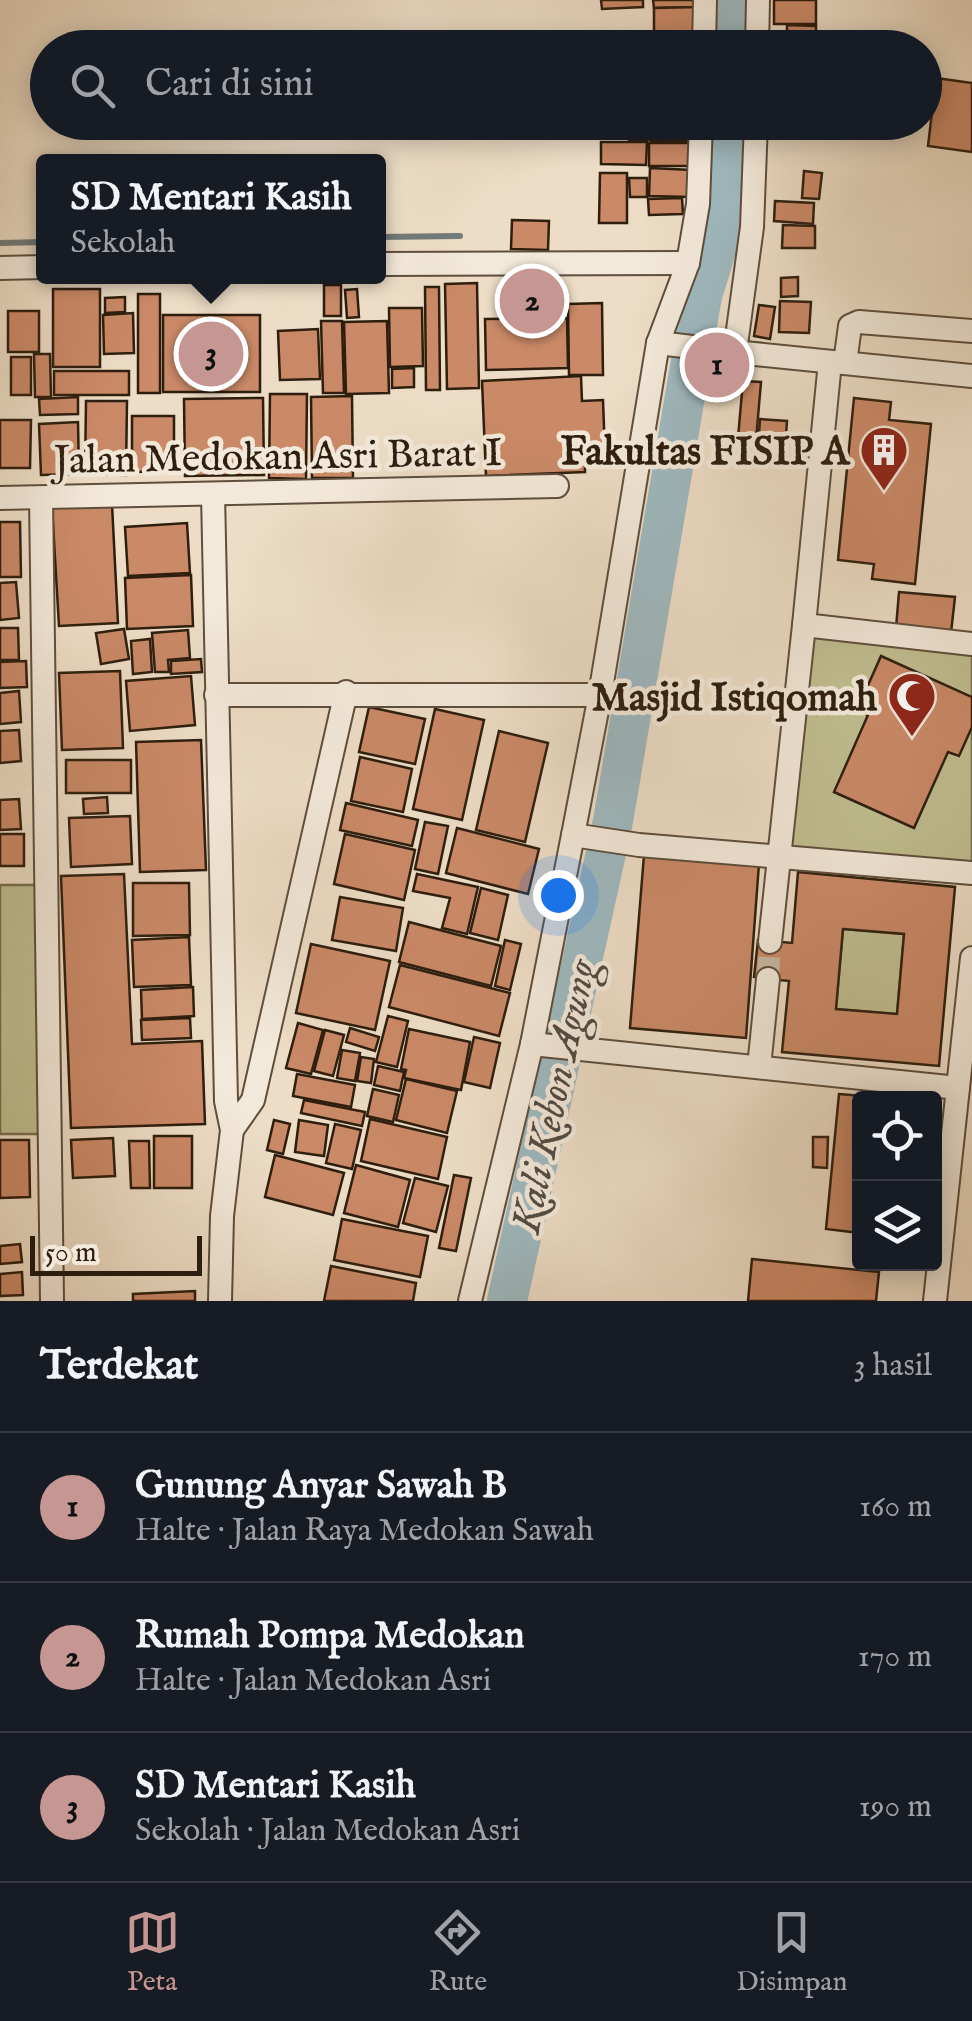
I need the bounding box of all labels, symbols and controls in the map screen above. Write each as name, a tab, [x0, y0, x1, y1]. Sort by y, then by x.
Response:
search box	[30, 30, 942, 140]
icon: search	[65, 58, 120, 113]
text: Cari di sini	[145, 61, 314, 109]
popup	[36, 154, 386, 284]
text: SD Mentari Kasih	[71, 175, 351, 223]
text: Sekolah	[71, 223, 175, 264]
pin: 2	[500, 264, 564, 338]
pin: 3	[178, 316, 244, 392]
pin: 1	[684, 328, 750, 402]
building icon: Fakultas FISIP A	[858, 424, 910, 492]
place label: Fakultas FISIP A	[561, 428, 851, 479]
street label: Jalan Medokan Asri Barat I	[49, 429, 503, 488]
mosque icon: Masjid Istiqomah	[886, 670, 938, 738]
place label: Masjid Istiqomah	[591, 674, 878, 725]
your location	[533, 870, 584, 921]
water label: Kali Kebon Agung	[500, 953, 612, 1240]
map controls	[852, 1091, 942, 1271]
button: locate	[852, 1091, 942, 1181]
button: layers	[852, 1181, 942, 1271]
scale bar	[30, 1231, 202, 1276]
text: 50 m	[45, 1236, 97, 1271]
text: Terdekat	[40, 1340, 198, 1393]
text: 3 hasil	[854, 1346, 932, 1387]
text: Gunung Anyar Sawah B	[135, 1463, 507, 1511]
text: 1	[67, 1487, 78, 1528]
text: 160 m	[859, 1487, 932, 1528]
text: Halte · Jalan Raya Medokan Sawah	[135, 1511, 594, 1552]
text: Rumah Pompa Medokan	[135, 1613, 525, 1661]
text: 2	[65, 1637, 80, 1678]
text: 170 m	[858, 1637, 932, 1678]
text: Halte · Jalan Medokan Asri	[135, 1661, 491, 1702]
text: SD Mentari Kasih	[135, 1763, 416, 1811]
text: 3	[67, 1787, 78, 1828]
text: 190 m	[859, 1787, 932, 1828]
text: Sekolah · Jalan Medokan Asri	[135, 1811, 520, 1852]
tab: Peta	[125, 1905, 180, 2000]
tab: Rute	[429, 1905, 487, 2000]
tab: Disimpan	[736, 1905, 847, 2000]

